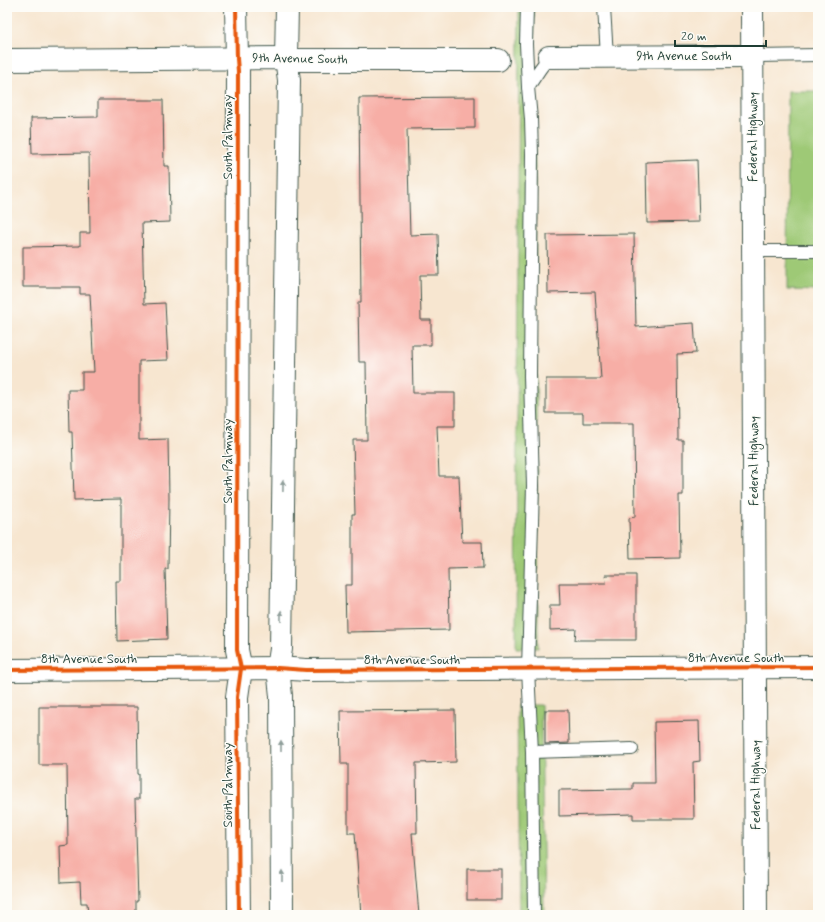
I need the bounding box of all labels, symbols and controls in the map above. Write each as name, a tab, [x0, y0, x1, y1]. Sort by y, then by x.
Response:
scale bar	[675, 22, 766, 48]
text: 20 m	[681, 29, 707, 45]
street label: 9th Avenue South	[636, 48, 732, 65]
street label: 9th Avenue South	[252, 50, 348, 68]
street label: Federal Highway	[745, 92, 763, 182]
street label: South Palmway	[220, 94, 237, 180]
street label: Federal Highway	[746, 416, 764, 506]
street label: South Palmway	[220, 418, 237, 504]
one-way arrow	[280, 479, 286, 492]
one-way arrow	[278, 609, 284, 622]
street label: 8th Avenue South	[688, 650, 784, 667]
street label: 8th Avenue South	[41, 651, 137, 668]
street label: 8th Avenue South	[364, 652, 460, 669]
one-way arrow	[278, 739, 284, 752]
street label: Federal Highway	[748, 740, 766, 830]
street label: South Palmway	[220, 742, 237, 828]
one-way arrow	[279, 869, 285, 882]

